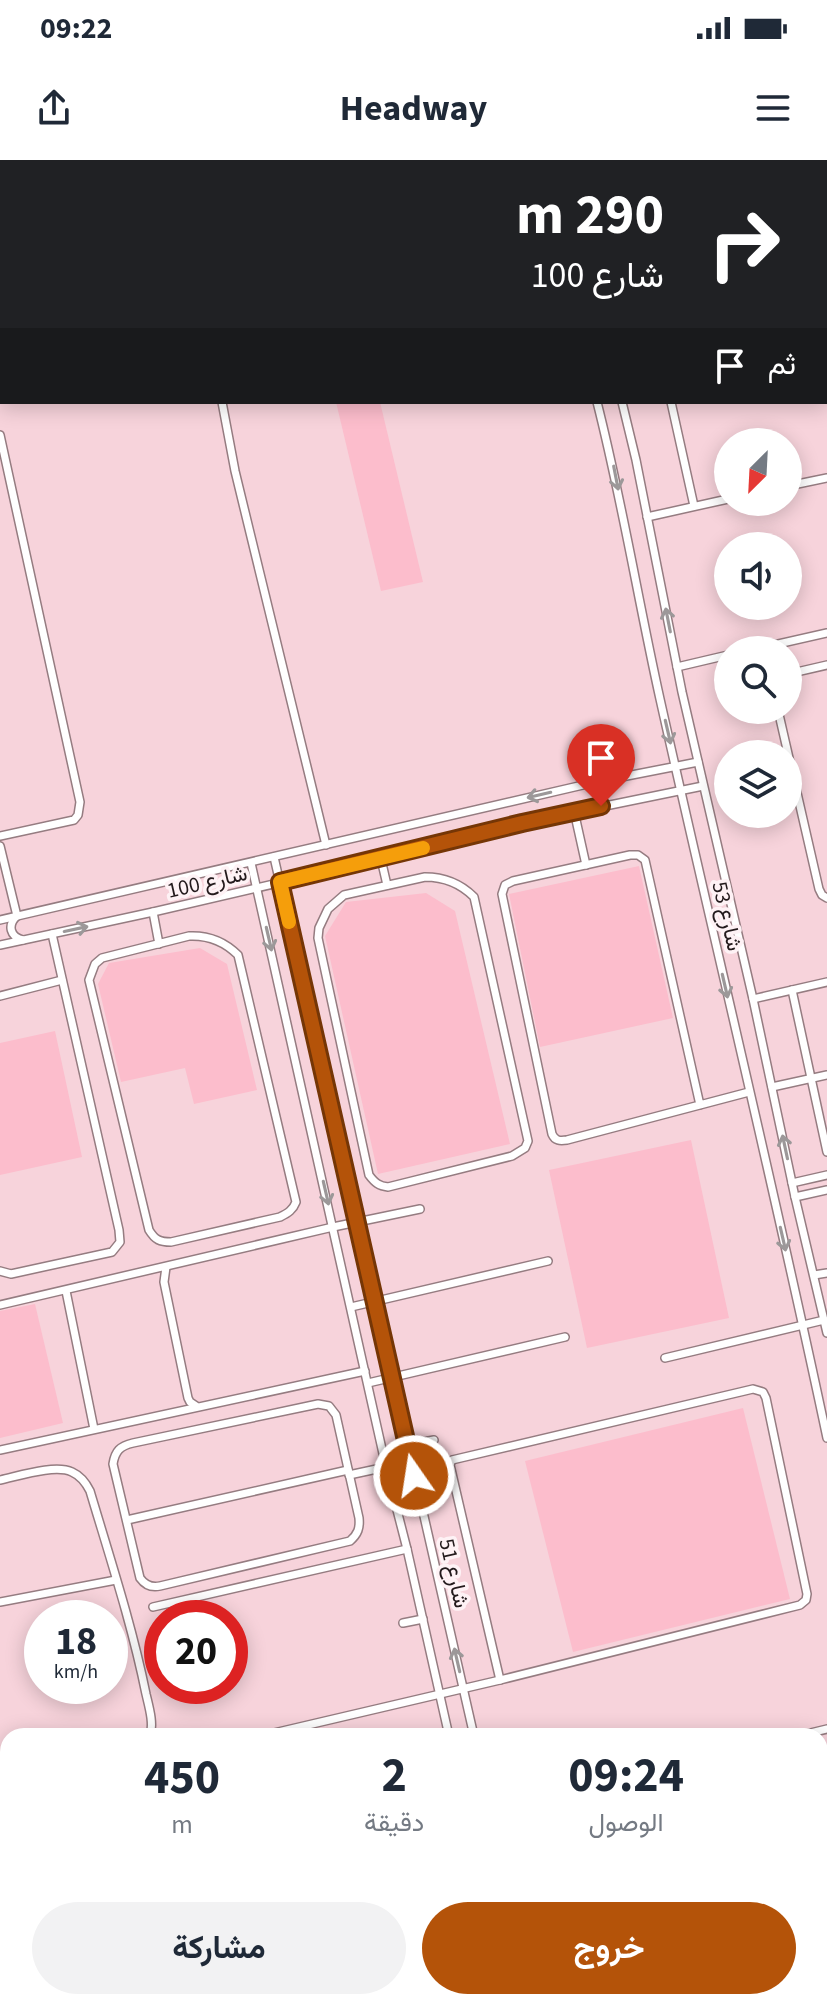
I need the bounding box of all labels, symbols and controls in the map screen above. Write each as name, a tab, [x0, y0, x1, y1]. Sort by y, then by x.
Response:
text: 09:22	[40, 7, 112, 50]
text: Headway	[340, 83, 487, 134]
icon: share	[32, 86, 76, 130]
icon: menu	[751, 86, 795, 130]
text: 290 m	[516, 176, 664, 255]
icon: right	[692, 192, 796, 296]
text: شارع 100	[531, 250, 664, 301]
text: ثم	[768, 343, 796, 386]
icon: arrive	[708, 344, 752, 388]
north arrow	[714, 428, 802, 516]
map controls	[714, 428, 802, 828]
one-way arrow	[609, 464, 624, 490]
button: sound	[714, 532, 802, 620]
one-way arrow	[659, 608, 674, 633]
button: search	[714, 636, 802, 724]
one-way arrow	[661, 719, 676, 745]
pin	[567, 724, 635, 806]
icon: arrive	[579, 736, 623, 780]
button: layers	[714, 740, 802, 828]
one-way arrow	[527, 788, 553, 803]
street label: شارع 100	[164, 857, 251, 907]
street label: شارع 53	[704, 878, 751, 954]
one-way arrow	[63, 921, 89, 936]
one-way arrow	[262, 925, 277, 951]
one-way arrow	[718, 973, 733, 998]
one-way arrow	[777, 1135, 792, 1161]
one-way arrow	[319, 1179, 334, 1205]
one-way arrow	[777, 1226, 792, 1252]
position arrow	[372, 1434, 456, 1518]
street label: شارع 51	[431, 1535, 478, 1611]
speed limit sign: 20	[144, 1600, 248, 1704]
text: 18	[55, 1613, 97, 1670]
one-way arrow	[449, 1648, 464, 1673]
text: km/h	[54, 1658, 98, 1686]
text: 2	[381, 1742, 407, 1810]
text: 09:24	[568, 1742, 684, 1810]
text: 450	[144, 1744, 220, 1812]
text: دقيقة	[364, 1804, 424, 1841]
text: الوصول	[589, 1804, 664, 1841]
text: m	[171, 1806, 193, 1843]
button: مشاركة	[32, 1902, 406, 1994]
button: خروج	[422, 1902, 796, 1994]

